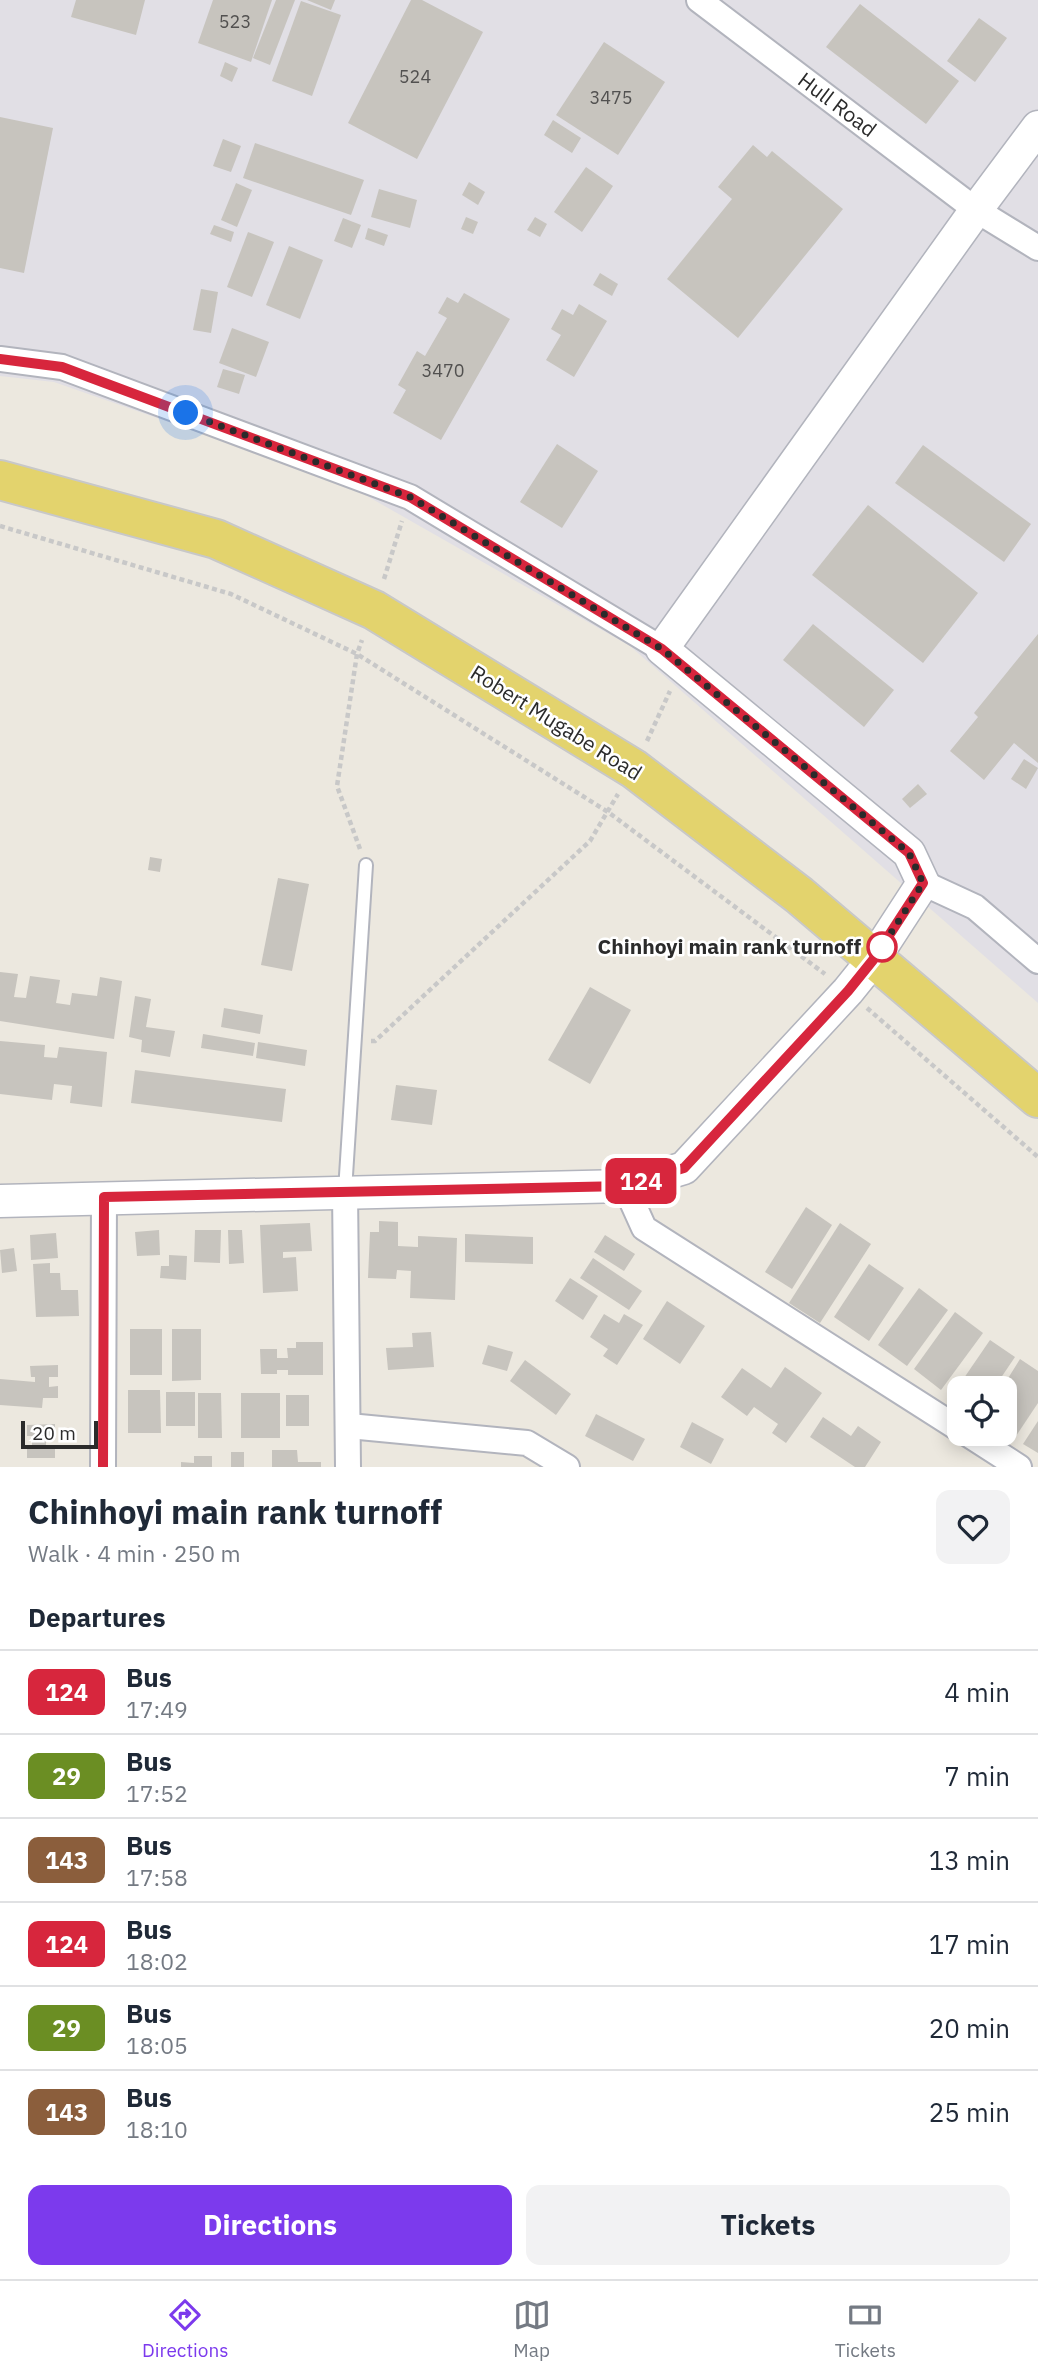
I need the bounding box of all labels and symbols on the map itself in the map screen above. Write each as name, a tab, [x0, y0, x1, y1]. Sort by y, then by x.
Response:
house number: 523	[219, 10, 251, 33]
house number: 524	[399, 65, 431, 88]
street label: Hull Road	[793, 66, 883, 143]
house number: 3475	[589, 86, 633, 109]
house number: 3470	[421, 359, 465, 382]
your location	[168, 395, 203, 430]
street label: Robert Mugabe Road	[466, 658, 647, 786]
place label: Chinhoyi main rank turnoff	[598, 932, 861, 960]
marker: Chinhoyi main rank turnoff	[867, 932, 897, 962]
line badge: 124	[601, 1158, 681, 1204]
scale bar	[21, 1418, 98, 1450]

